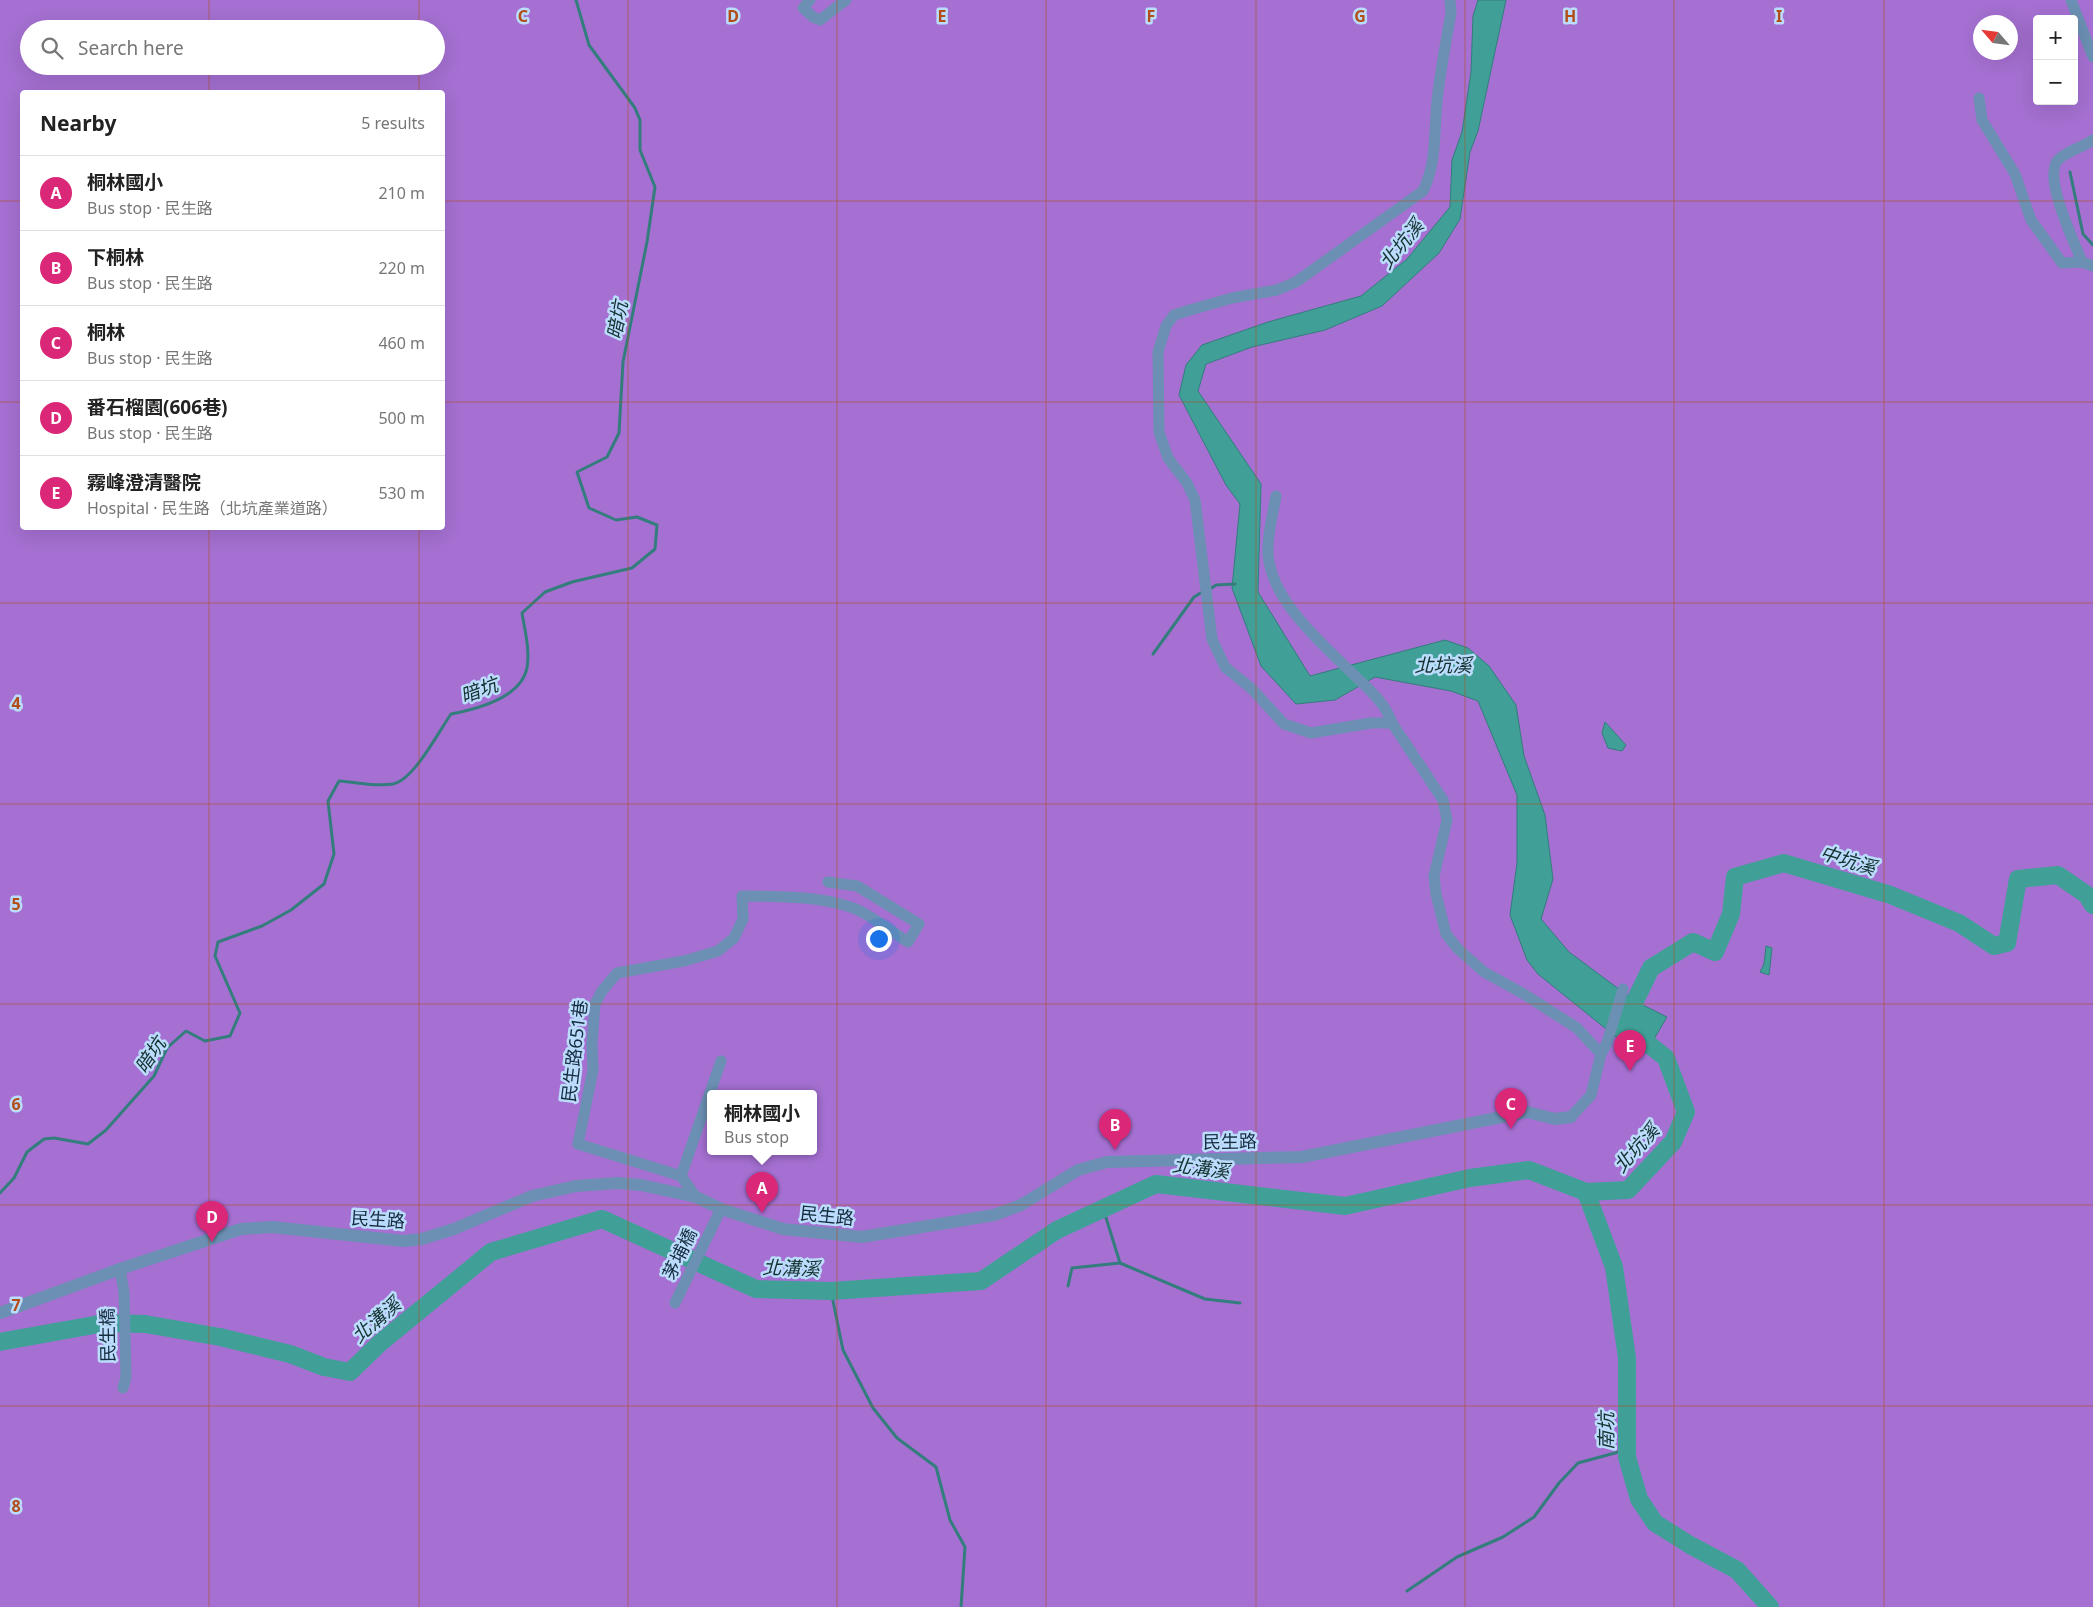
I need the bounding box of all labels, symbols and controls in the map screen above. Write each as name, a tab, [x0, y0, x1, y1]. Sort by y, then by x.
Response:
text: C	[518, 5, 528, 27]
text: D	[727, 5, 739, 27]
text: E	[938, 5, 947, 27]
text: F	[1147, 5, 1155, 27]
text: G	[1354, 5, 1366, 27]
text: H	[1564, 5, 1576, 27]
text: I	[1776, 5, 1782, 27]
north arrow	[1973, 15, 2018, 60]
map controls	[2033, 15, 2078, 105]
button: +	[2033, 15, 2078, 60]
search box	[20, 20, 445, 75]
icon: search	[38, 34, 66, 62]
text: Search here	[78, 35, 184, 61]
button: −	[2033, 60, 2078, 105]
text: Nearby	[40, 109, 116, 137]
text: 5 results	[361, 112, 425, 134]
text: 桐林國小	[87, 169, 163, 195]
text: A	[50, 182, 62, 204]
text: 210 m	[378, 182, 425, 204]
text: Bus stop · 民生路	[87, 197, 213, 219]
water label: 北坑溪	[1373, 211, 1431, 274]
text: 下桐林	[87, 244, 144, 270]
text: B	[51, 257, 61, 279]
text: 220 m	[378, 257, 425, 279]
text: Bus stop · 民生路	[87, 272, 213, 294]
water label: 暗坑	[601, 296, 634, 341]
text: 桐林	[87, 319, 125, 345]
text: C	[51, 332, 61, 354]
text: 460 m	[378, 332, 425, 354]
text: Bus stop · 民生路	[87, 347, 213, 369]
text: 番石榴園(606巷)	[87, 394, 228, 420]
text: D	[50, 407, 62, 429]
text: 500 m	[378, 407, 425, 429]
text: Bus stop · 民生路	[87, 422, 213, 444]
text: 霧峰澄清醫院	[87, 469, 201, 495]
text: E	[52, 482, 60, 504]
text: 530 m	[378, 482, 425, 504]
text: Hospital · 民生路（北坑產業道路）	[87, 497, 338, 519]
water label: 北坑溪	[1414, 652, 1474, 678]
water label: 暗坑	[457, 670, 504, 709]
text: 4	[11, 692, 21, 714]
water label: 中坑溪	[1817, 839, 1882, 882]
text: 5	[11, 893, 21, 915]
your location	[866, 926, 892, 952]
street label: 民生路651巷	[556, 998, 592, 1103]
water label: 暗坑	[129, 1029, 173, 1078]
pin: E	[1614, 1030, 1646, 1071]
pin: C	[1495, 1088, 1527, 1129]
popup	[707, 1090, 817, 1155]
text: 6	[11, 1093, 21, 1115]
text: 桐林國小	[724, 1100, 800, 1126]
pin: B	[1099, 1109, 1131, 1150]
water label: 北坑溪	[1607, 1116, 1667, 1178]
text: Bus stop	[724, 1126, 789, 1148]
street label: 民生路	[1203, 1129, 1257, 1153]
water label: 北溝溪	[1171, 1152, 1234, 1185]
pin: A	[746, 1172, 778, 1213]
street label: 民生路	[799, 1200, 855, 1230]
pin: D	[196, 1201, 228, 1242]
street label: 民生路	[350, 1205, 406, 1233]
street label: 茅埔橋	[656, 1224, 702, 1283]
water label: 北溝溪	[762, 1254, 823, 1282]
water label: 北溝溪	[346, 1290, 408, 1349]
text: 7	[11, 1294, 21, 1316]
street label: 民生橋	[95, 1308, 119, 1362]
water label: 南坑	[1593, 1409, 1619, 1450]
text: 8	[11, 1495, 21, 1517]

